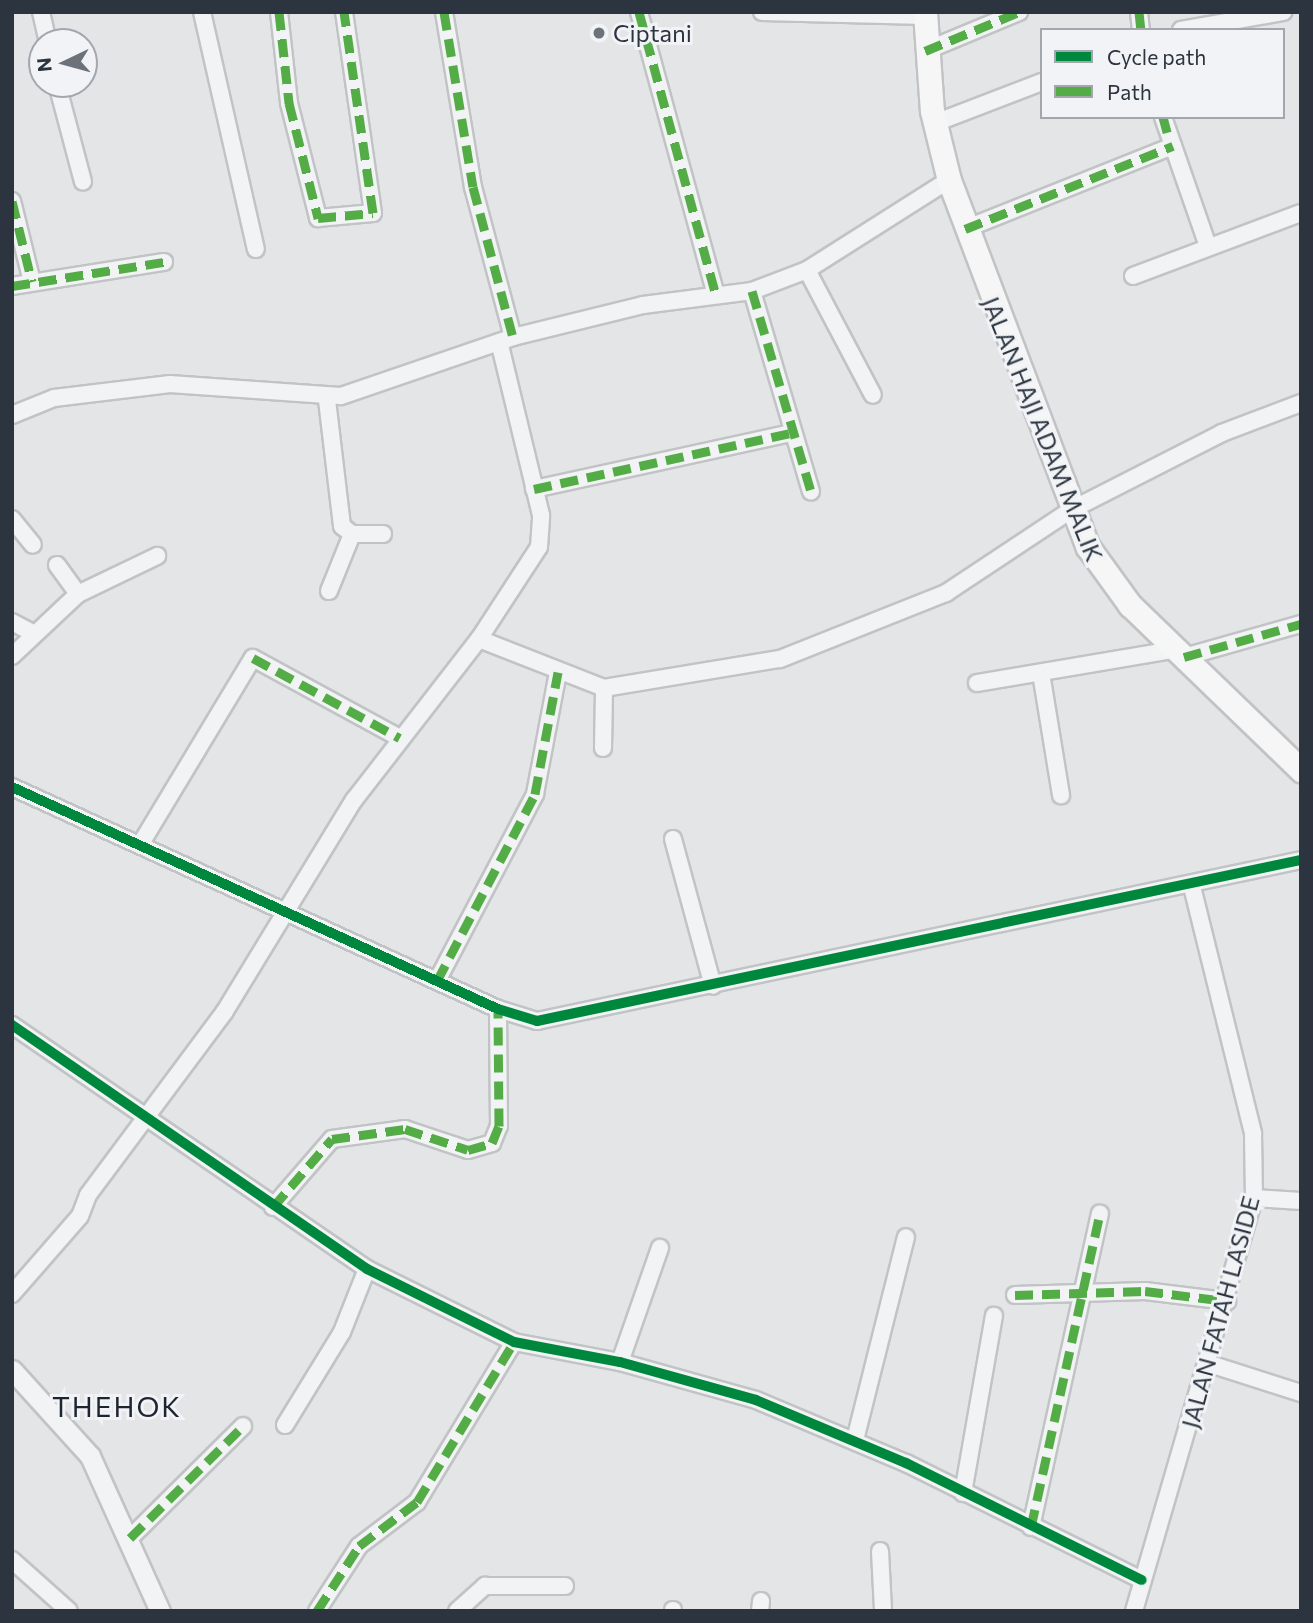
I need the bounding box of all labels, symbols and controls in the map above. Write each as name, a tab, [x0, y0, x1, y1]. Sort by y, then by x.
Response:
place label: Ciptani	[613, 19, 692, 47]
marker: Ciptani	[591, 25, 607, 41]
north arrow	[28, 28, 98, 98]
legend	[1040, 28, 1285, 119]
text: Cycle path	[1107, 44, 1206, 69]
text: N	[31, 57, 56, 73]
text: Path	[1107, 79, 1152, 104]
street label: JALAN HAJI ADAM MALIK	[977, 292, 1109, 566]
street label: JALAN FATAH LASIDE	[1175, 1193, 1265, 1431]
district label: THEHOK	[53, 1389, 181, 1423]

